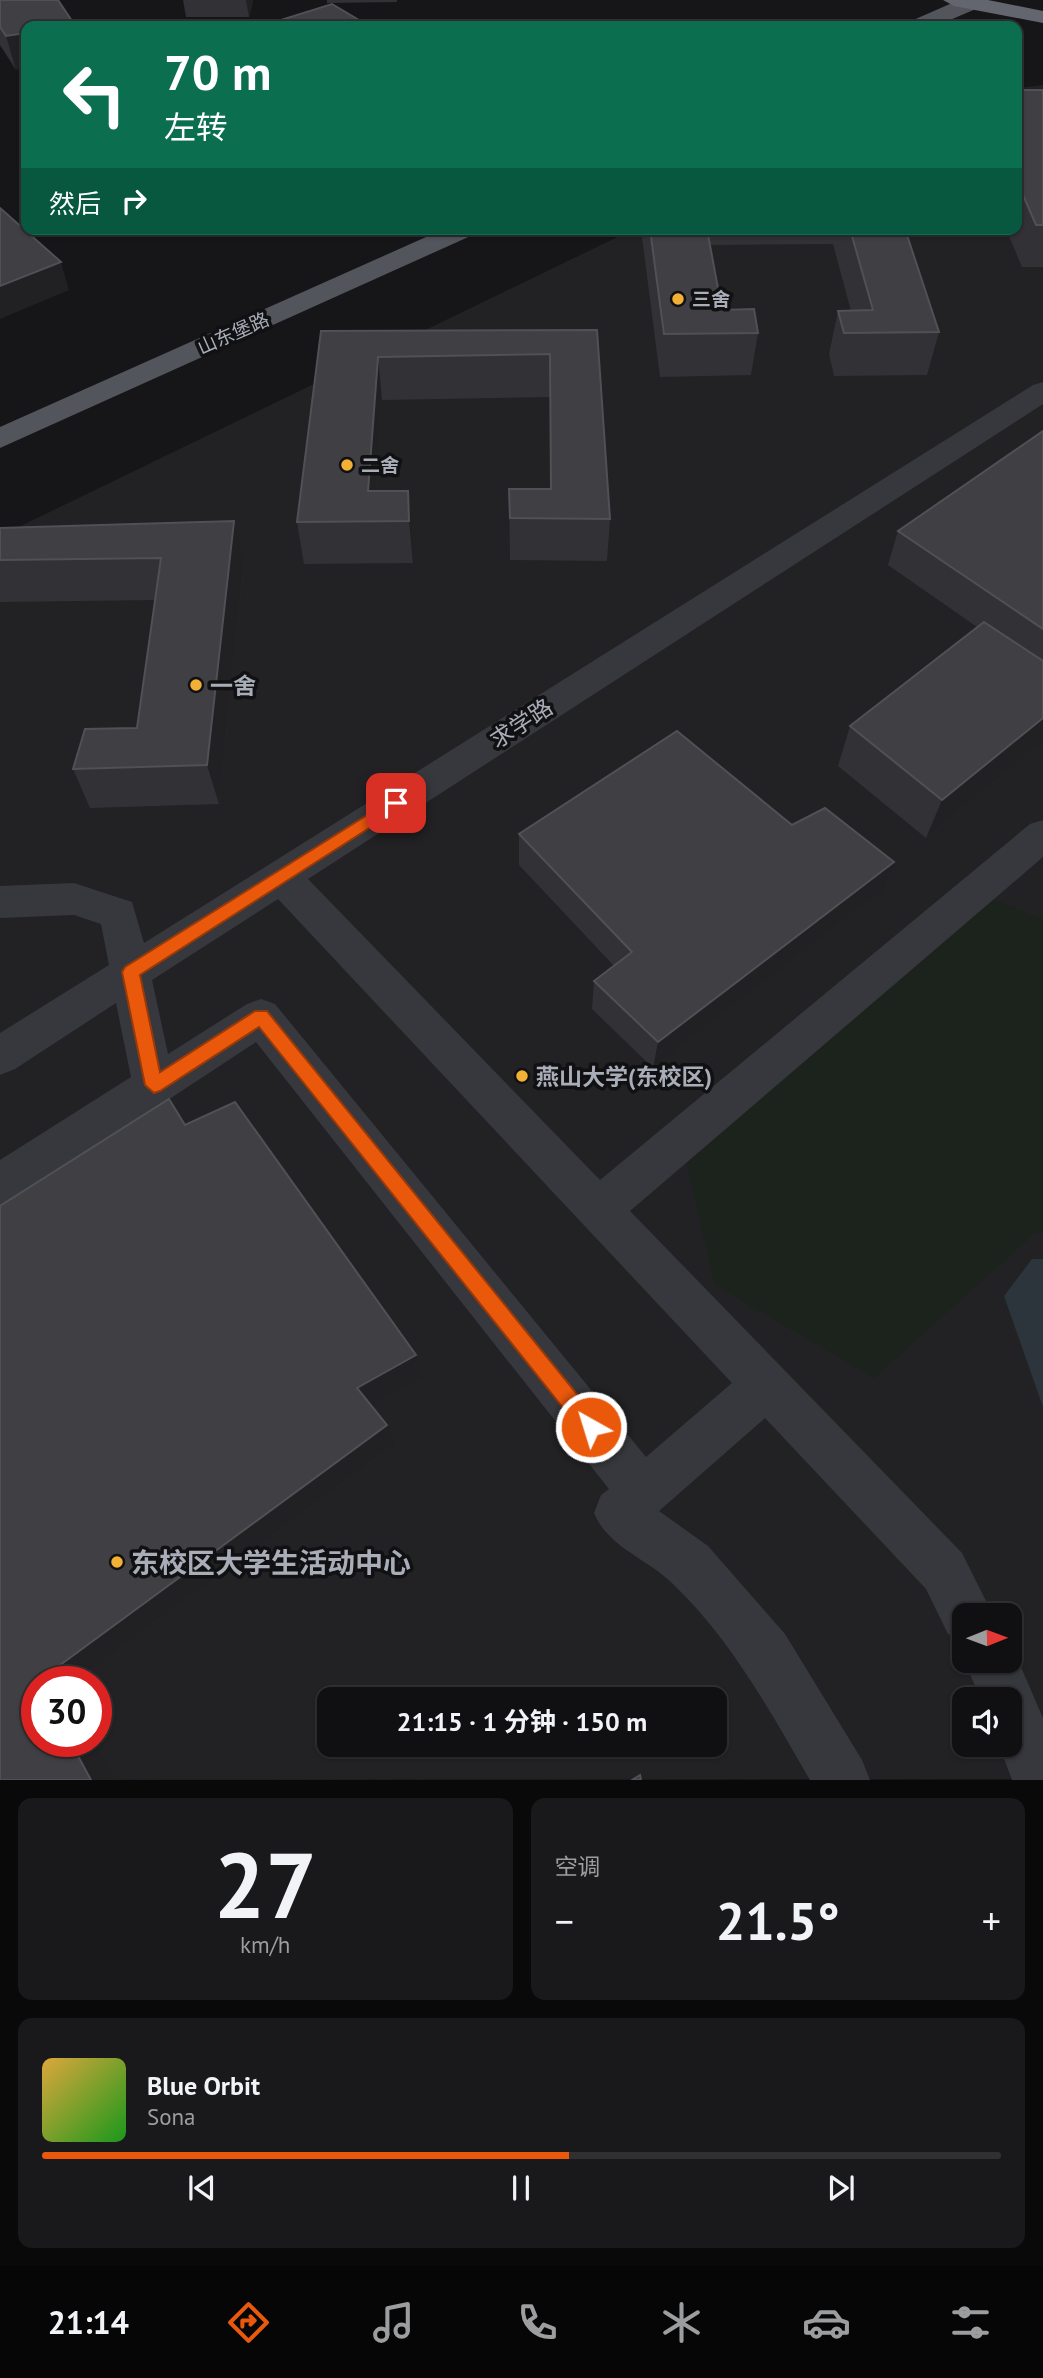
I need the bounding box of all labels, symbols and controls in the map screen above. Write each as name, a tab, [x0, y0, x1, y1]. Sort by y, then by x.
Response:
text: 70 m	[164, 40, 271, 104]
icon: left	[49, 49, 140, 140]
text: 左转	[164, 106, 228, 148]
icon: right	[115, 182, 153, 220]
text: 然后	[49, 187, 101, 220]
place label: 三舍	[692, 287, 730, 311]
marker: 三舍	[670, 291, 686, 307]
street label: 山东堡路	[193, 307, 273, 359]
place label: 二舍	[361, 453, 399, 477]
marker: 二舍	[339, 457, 355, 473]
place label: 一舍	[210, 671, 256, 700]
marker: 一舍	[188, 677, 204, 693]
street label: 求学路	[484, 692, 558, 754]
pin	[366, 773, 426, 833]
icon: arrive	[377, 784, 415, 822]
place label: 燕山大学(东校区)	[536, 1062, 712, 1091]
marker: 燕山大学(东校区)	[514, 1068, 530, 1084]
position arrow	[554, 1390, 628, 1464]
place label: 东校区大学生活动中心	[131, 1544, 411, 1581]
marker: 东校区大学生活动中心	[109, 1554, 125, 1570]
north arrow	[952, 1603, 1022, 1673]
map controls	[952, 1603, 1022, 1757]
speed limit sign: 30	[21, 1666, 112, 1757]
button: sound	[952, 1687, 1022, 1757]
text: 21:15 · 1 分钟 · 150 m	[397, 1705, 647, 1738]
text: 27	[214, 1825, 317, 1943]
text: 空调	[555, 1852, 601, 1881]
text: 21.5°	[716, 1887, 840, 1954]
text: −	[555, 1896, 574, 1945]
text: +	[982, 1896, 1001, 1945]
text: km/h	[240, 1930, 290, 1959]
text: Blue Orbit	[147, 2069, 260, 2102]
text: Sona	[147, 2102, 196, 2131]
icon: previous	[183, 2169, 221, 2207]
icon: pause	[502, 2169, 540, 2207]
icon: next	[822, 2169, 860, 2207]
icon: directions	[224, 2298, 273, 2347]
icon: music	[369, 2298, 418, 2347]
icon: phone	[513, 2298, 562, 2347]
icon: climate	[657, 2298, 706, 2347]
icon: car	[802, 2298, 851, 2347]
icon: filters	[946, 2298, 995, 2347]
text: 21:14	[48, 2301, 129, 2343]

